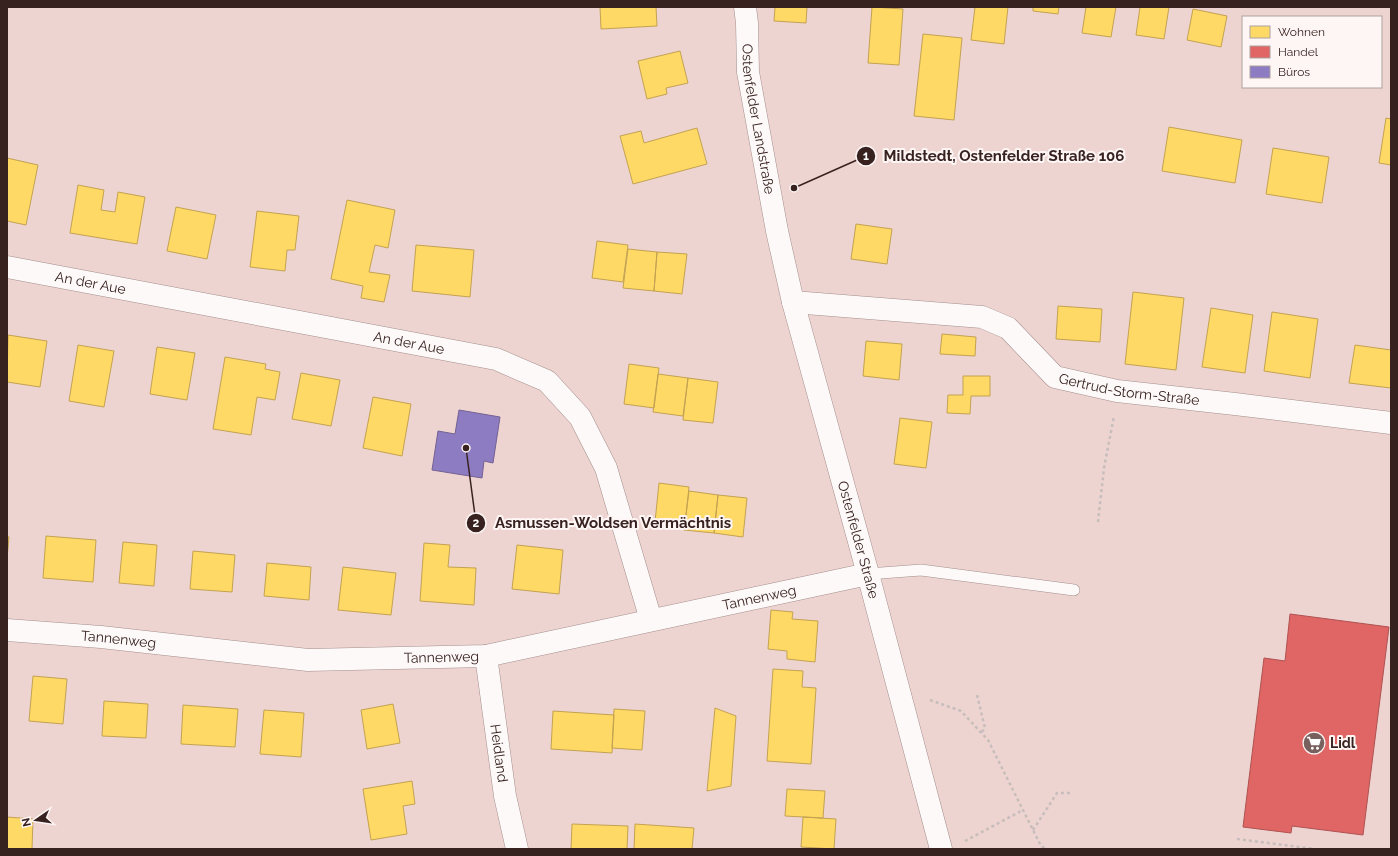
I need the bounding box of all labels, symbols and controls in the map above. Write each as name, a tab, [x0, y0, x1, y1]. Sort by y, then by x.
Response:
legend	[1242, 16, 1382, 88]
text: Wohnen	[1278, 25, 1325, 39]
street label: Ostenfelder Landstraße	[739, 44, 778, 195]
text: Handel	[1278, 45, 1319, 59]
text: Büros	[1278, 65, 1310, 79]
callout: Mildstedt, Ostenfelder Straße 106	[856, 142, 1133, 169]
text: Mildstedt, Ostenfelder Straße 106	[884, 147, 1124, 165]
text: 1	[863, 149, 869, 163]
street label: An der Aue	[54, 268, 127, 297]
street label: An der Aue	[372, 328, 446, 357]
street label: Gertrud-Storm-Straße	[1057, 370, 1200, 408]
street label: Ostenfelder Straße	[835, 479, 882, 600]
callout: Asmussen-Woldsen Vermächtnis	[466, 510, 739, 537]
text: Asmussen-Woldsen Vermächtnis	[495, 514, 731, 532]
text: 2	[473, 516, 480, 530]
street label: Tannenweg	[721, 582, 798, 613]
street label: Tannenweg	[81, 628, 157, 651]
street label: Tannenweg	[404, 648, 479, 666]
street label: Heidland	[487, 723, 511, 783]
supermarket icon: Lidl	[1301, 730, 1327, 756]
place label: Lidl	[1330, 735, 1356, 751]
north arrow	[16, 800, 56, 840]
text: N	[19, 817, 34, 828]

